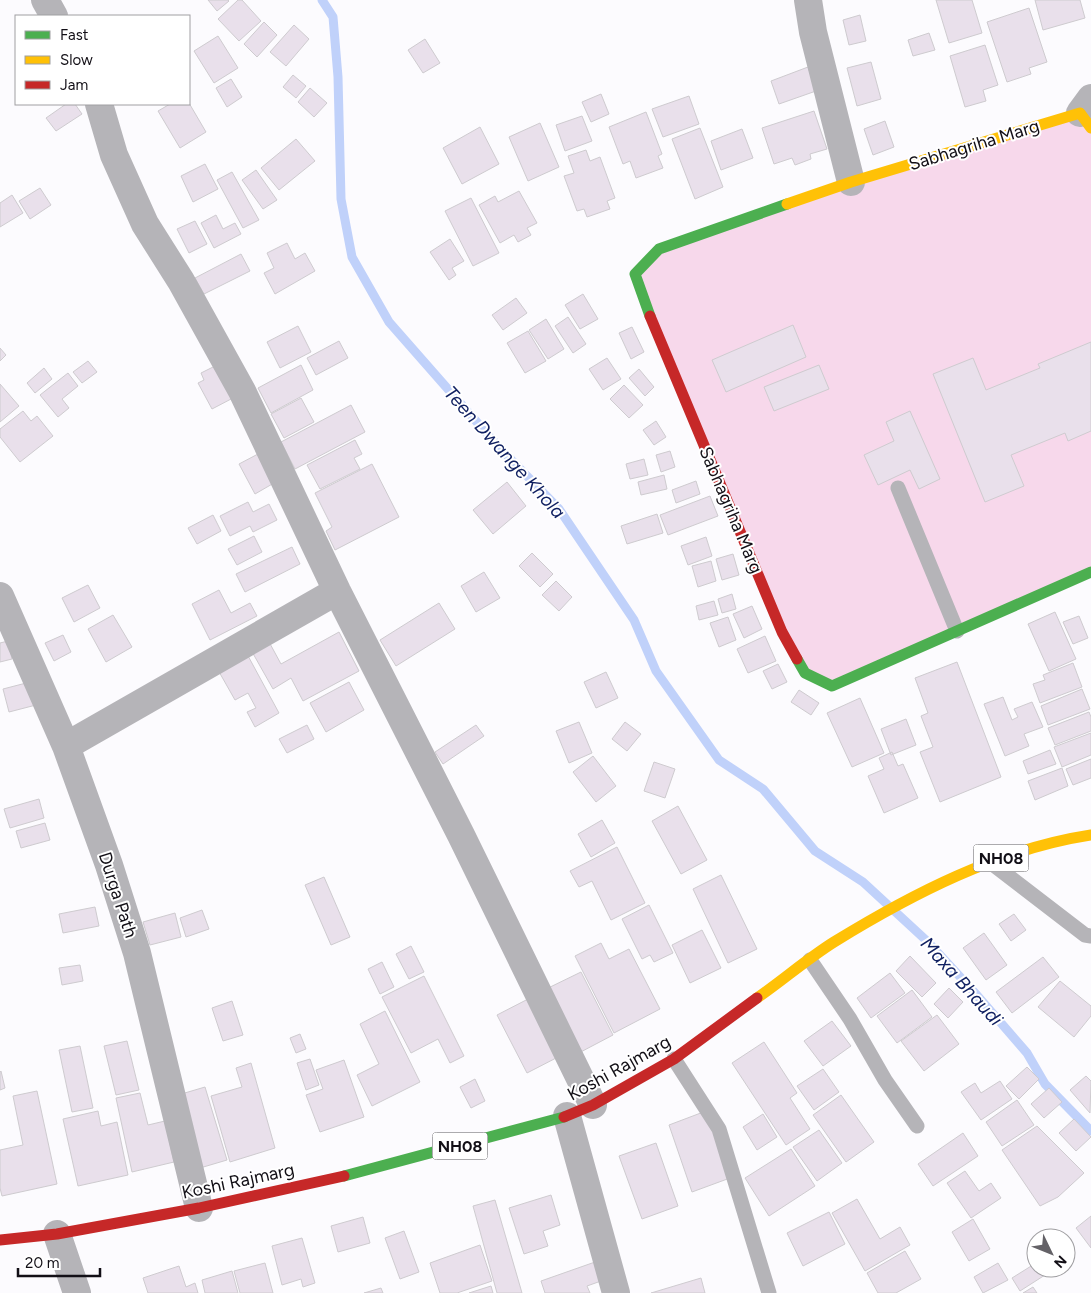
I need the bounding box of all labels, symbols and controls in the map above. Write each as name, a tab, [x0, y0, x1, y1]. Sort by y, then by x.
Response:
legend	[15, 15, 190, 105]
text: Fast	[60, 26, 89, 44]
text: Slow	[60, 51, 93, 69]
text: Jam	[60, 76, 88, 94]
street label: Sabhagriha Marg	[906, 115, 1042, 175]
water label: Teen Dwange Khola	[439, 382, 570, 523]
street label: Sabhagriha Marg	[694, 443, 768, 577]
road number: NH08	[974, 844, 1028, 871]
street label: Durga Path	[94, 849, 142, 941]
water label: Maxa Bhaudi	[916, 932, 1008, 1031]
street label: Koshi Rajmarg	[563, 1031, 675, 1105]
road number: NH08	[432, 1132, 488, 1160]
street label: Koshi Rajmarg	[180, 1158, 296, 1204]
north arrow	[1026, 1228, 1076, 1278]
scale bar	[18, 1246, 100, 1278]
text: N	[1050, 1252, 1070, 1271]
text: 20 m	[25, 1254, 59, 1272]

